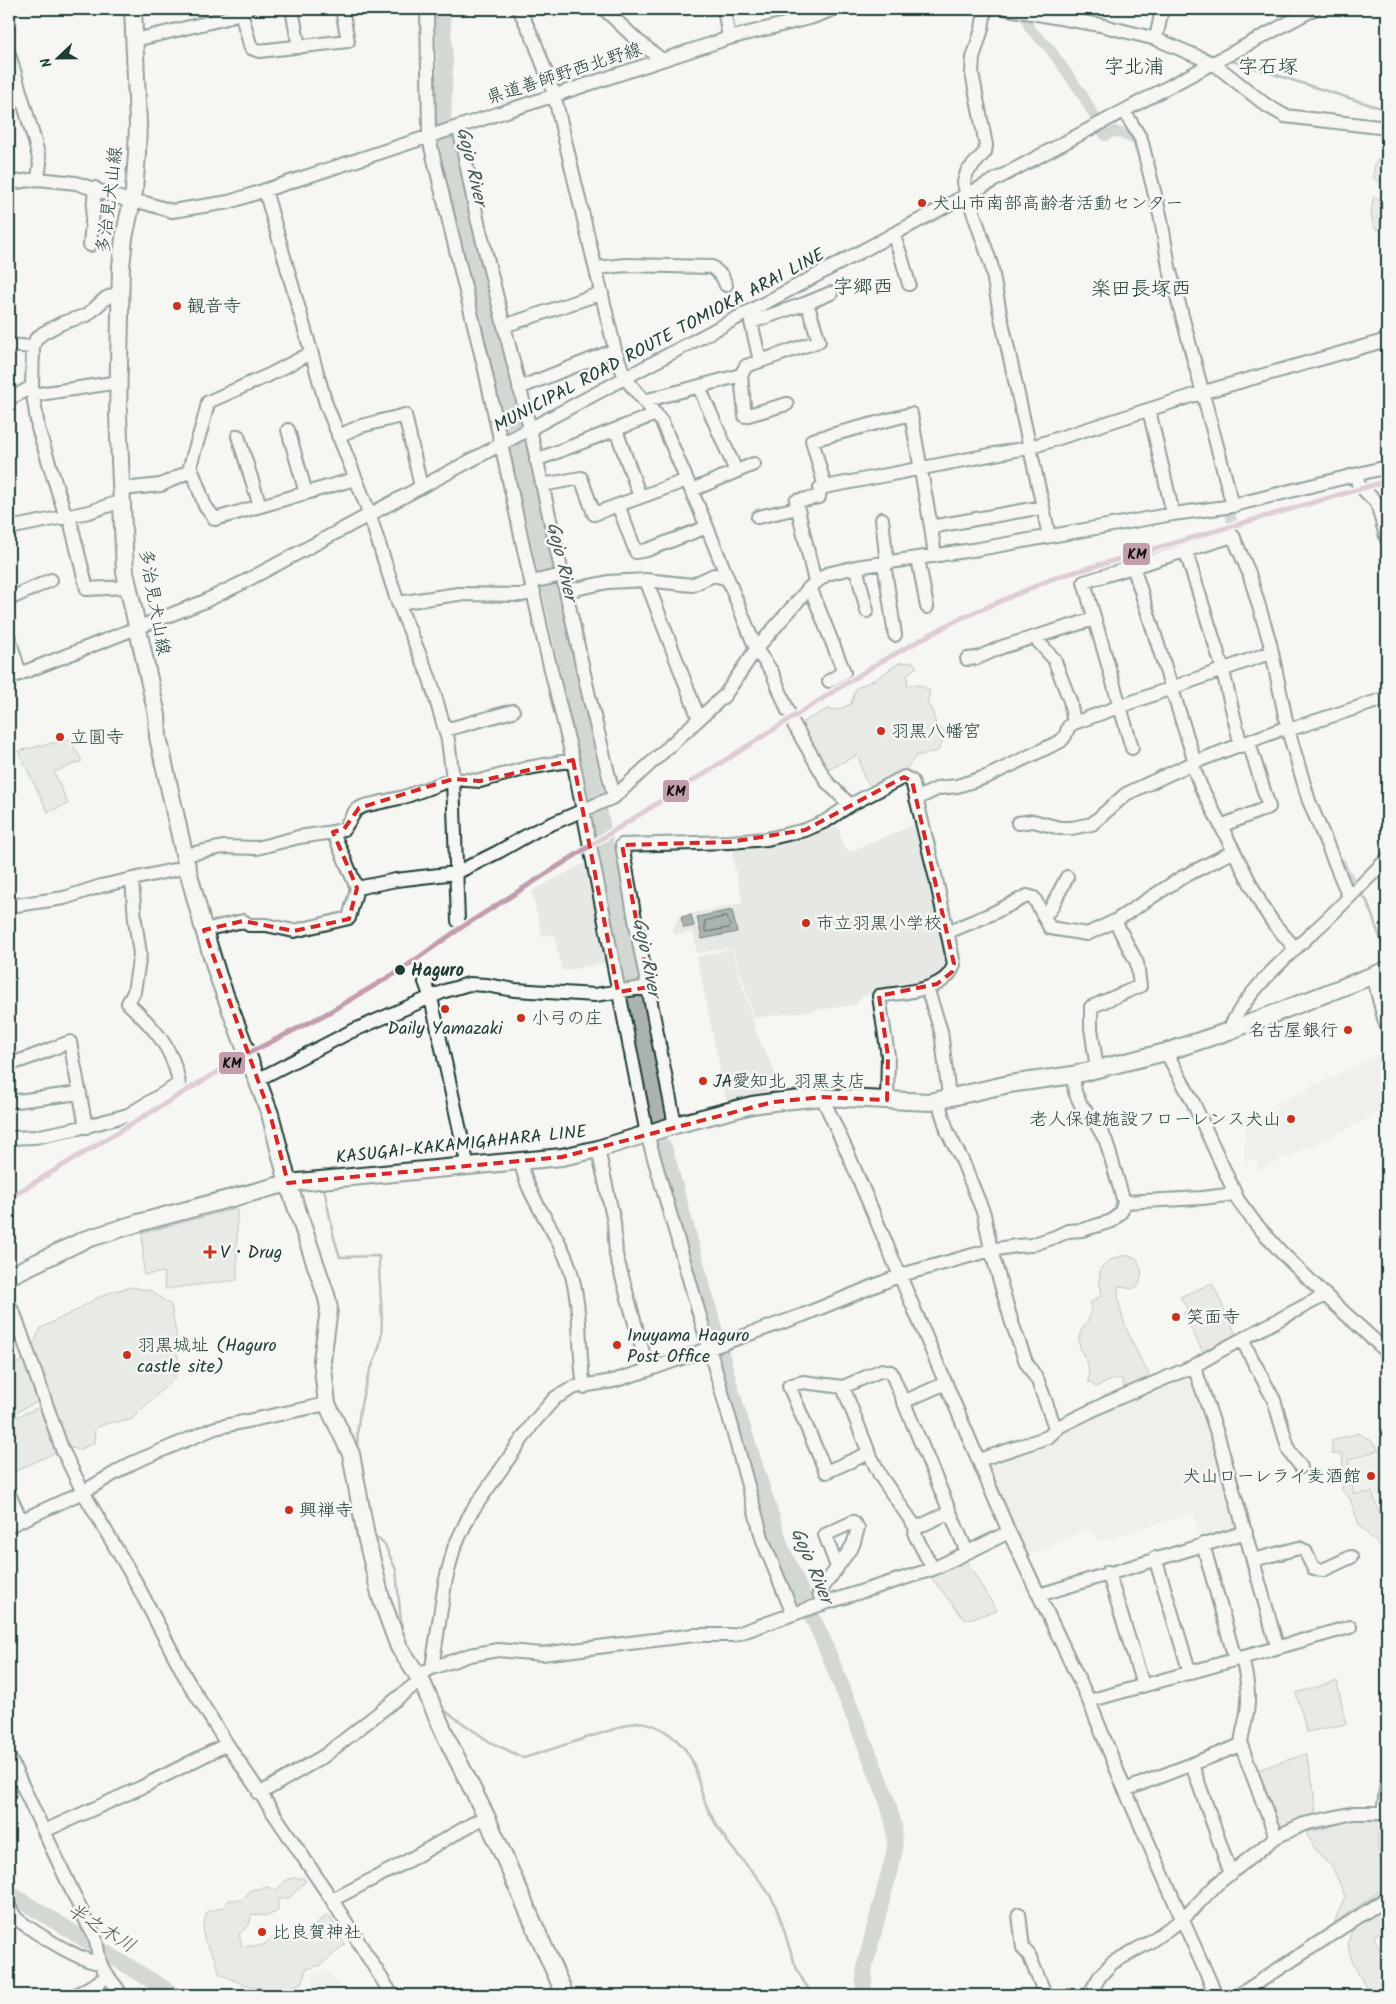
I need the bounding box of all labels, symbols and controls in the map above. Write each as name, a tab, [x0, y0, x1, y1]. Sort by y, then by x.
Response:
north arrow	[32, 32, 82, 82]
street label: 県道善師野西北野線	[483, 36, 646, 113]
district label: 字北浦	[1104, 52, 1164, 84]
district label: 字石塚	[1238, 52, 1298, 84]
text: N	[35, 54, 59, 71]
water label: Gojo River	[447, 124, 495, 212]
street label: 多治見犬山線	[90, 145, 131, 256]
place label: 犬山市南部高齢者活動センター	[932, 190, 1183, 219]
marker: 犬山市南部高齢者活動センター	[916, 197, 928, 209]
street label: MUNICIPAL ROAD ROUTE TOMIOKA ARAI LINE	[489, 241, 831, 441]
district label: 字郷西	[833, 272, 893, 304]
district label: 楽田長塚西	[1091, 274, 1191, 306]
place label: 観音寺	[187, 293, 241, 322]
marker: 観音寺	[171, 300, 183, 312]
water label: Gojo River	[537, 519, 585, 607]
line badge: KM	[1122, 542, 1151, 566]
text: KM	[1127, 544, 1147, 566]
street label: 多治見犬山線	[130, 547, 177, 658]
place label: 羽黒八幡宮	[891, 718, 981, 747]
place label: 立圓寺	[70, 724, 124, 753]
marker: 羽黒八幡宮	[875, 725, 887, 737]
marker: 立圓寺	[54, 731, 66, 743]
line badge: KM	[662, 779, 690, 803]
text: KM	[666, 781, 686, 803]
place label: 市立羽黒小学校	[816, 910, 942, 939]
water label: Gojo River	[624, 915, 669, 1003]
marker: 市立羽黒小学校	[800, 917, 812, 929]
place label: Haguro	[411, 957, 464, 986]
marker: Haguro	[393, 963, 407, 977]
marker: Daily Yamazaki	[439, 1003, 451, 1015]
place label: 小弓の庄	[531, 1005, 603, 1034]
marker: 小弓の庄	[515, 1012, 527, 1024]
place label: Daily Yamazaki	[387, 1015, 503, 1044]
place label: 名古屋銀行	[1248, 1017, 1338, 1046]
marker: 名古屋銀行	[1342, 1024, 1354, 1036]
line badge: KM	[218, 1051, 246, 1075]
text: KM	[222, 1053, 242, 1075]
place label: JA愛知北 羽黒支店	[713, 1068, 866, 1097]
marker: JA愛知北 羽黒支店	[697, 1075, 709, 1087]
place label: 老人保健施設フローレンス犬山	[1030, 1106, 1281, 1135]
marker: 老人保健施設フローレンス犬山	[1285, 1113, 1297, 1125]
street label: KASUGAI-KAKAMIGAHARA LINE	[334, 1118, 589, 1173]
place label: V・Drug	[220, 1239, 282, 1268]
marker: V・Drug	[204, 1246, 216, 1258]
place label: 笑面寺	[1186, 1304, 1240, 1333]
marker: 笑面寺	[1170, 1311, 1182, 1323]
place label: Inuyama Haguro Post Office	[627, 1322, 750, 1372]
place label: 羽黒城址 (Haguro castle site)	[137, 1332, 277, 1382]
marker: Inuyama Haguro Post Office	[611, 1339, 623, 1351]
marker: 羽黒城址 (Haguro castle site)	[121, 1349, 133, 1361]
place label: 犬山ローレライ麦酒館	[1182, 1463, 1361, 1492]
marker: 犬山ローレライ麦酒館	[1365, 1470, 1377, 1482]
place label: 興禅寺	[299, 1497, 353, 1526]
marker: 興禅寺	[283, 1504, 295, 1516]
water label: Gojo River	[782, 1523, 842, 1612]
water label: 半之木川	[61, 1896, 141, 1962]
place label: 比良賀神社	[272, 1919, 362, 1948]
marker: 比良賀神社	[256, 1926, 268, 1938]

